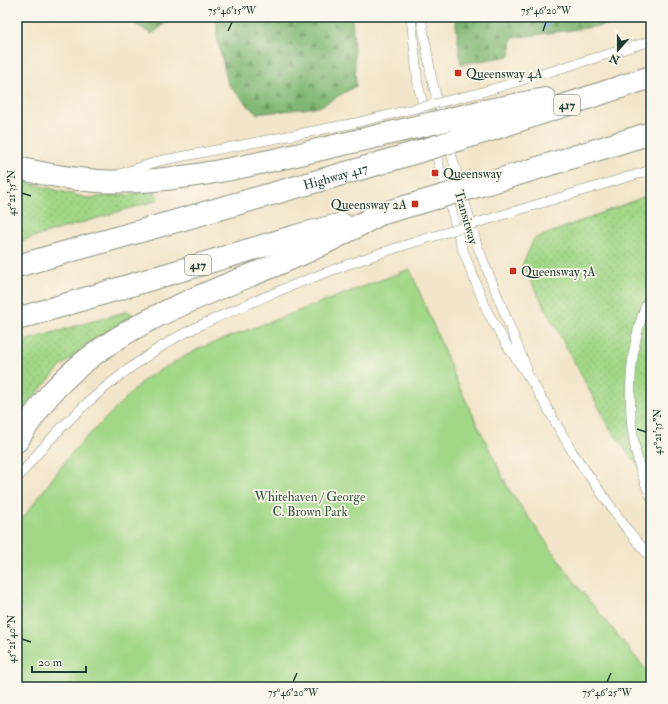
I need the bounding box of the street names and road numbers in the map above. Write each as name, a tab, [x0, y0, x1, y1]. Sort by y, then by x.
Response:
road number: 417	[554, 95, 580, 115]
street label: Highway 417	[302, 160, 370, 194]
street label: Transitway	[450, 188, 482, 247]
road number: 417	[185, 255, 211, 275]

